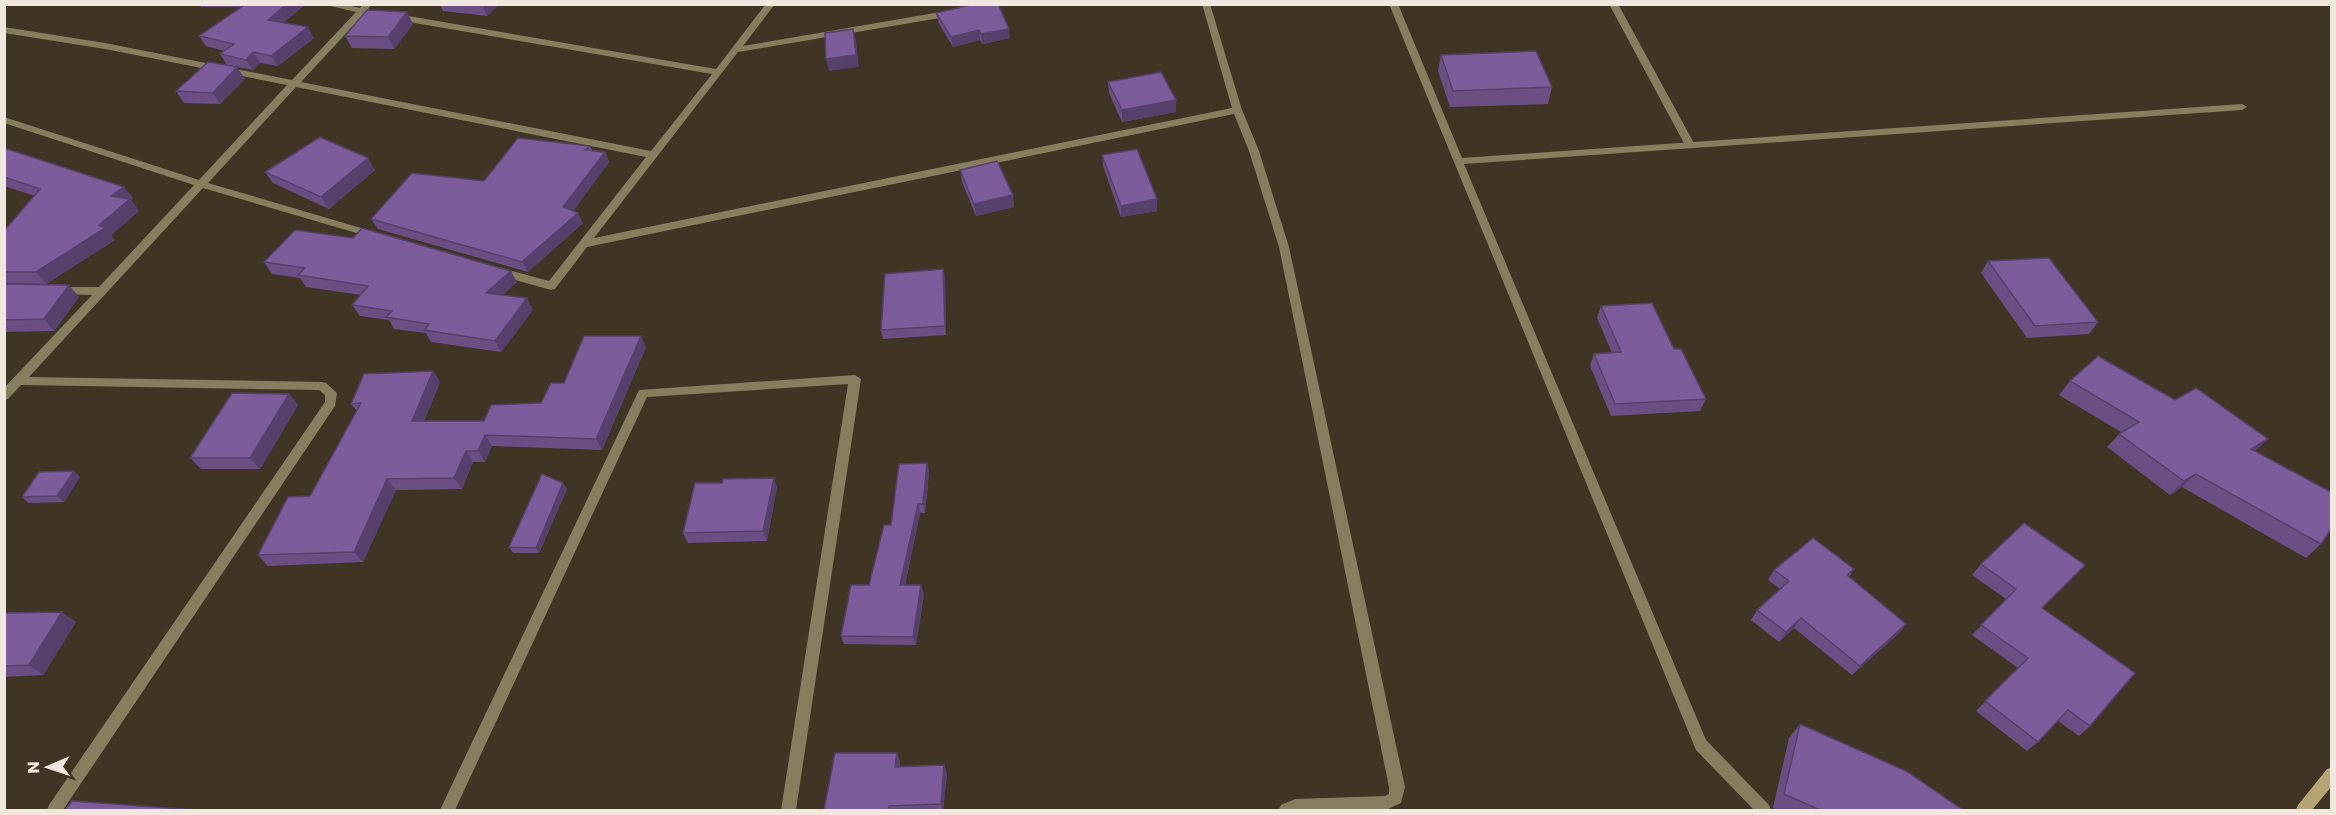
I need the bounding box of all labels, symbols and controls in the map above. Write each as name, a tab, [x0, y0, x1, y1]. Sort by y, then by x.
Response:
north arrow	[18, 737, 78, 797]
text: N	[22, 761, 45, 774]

